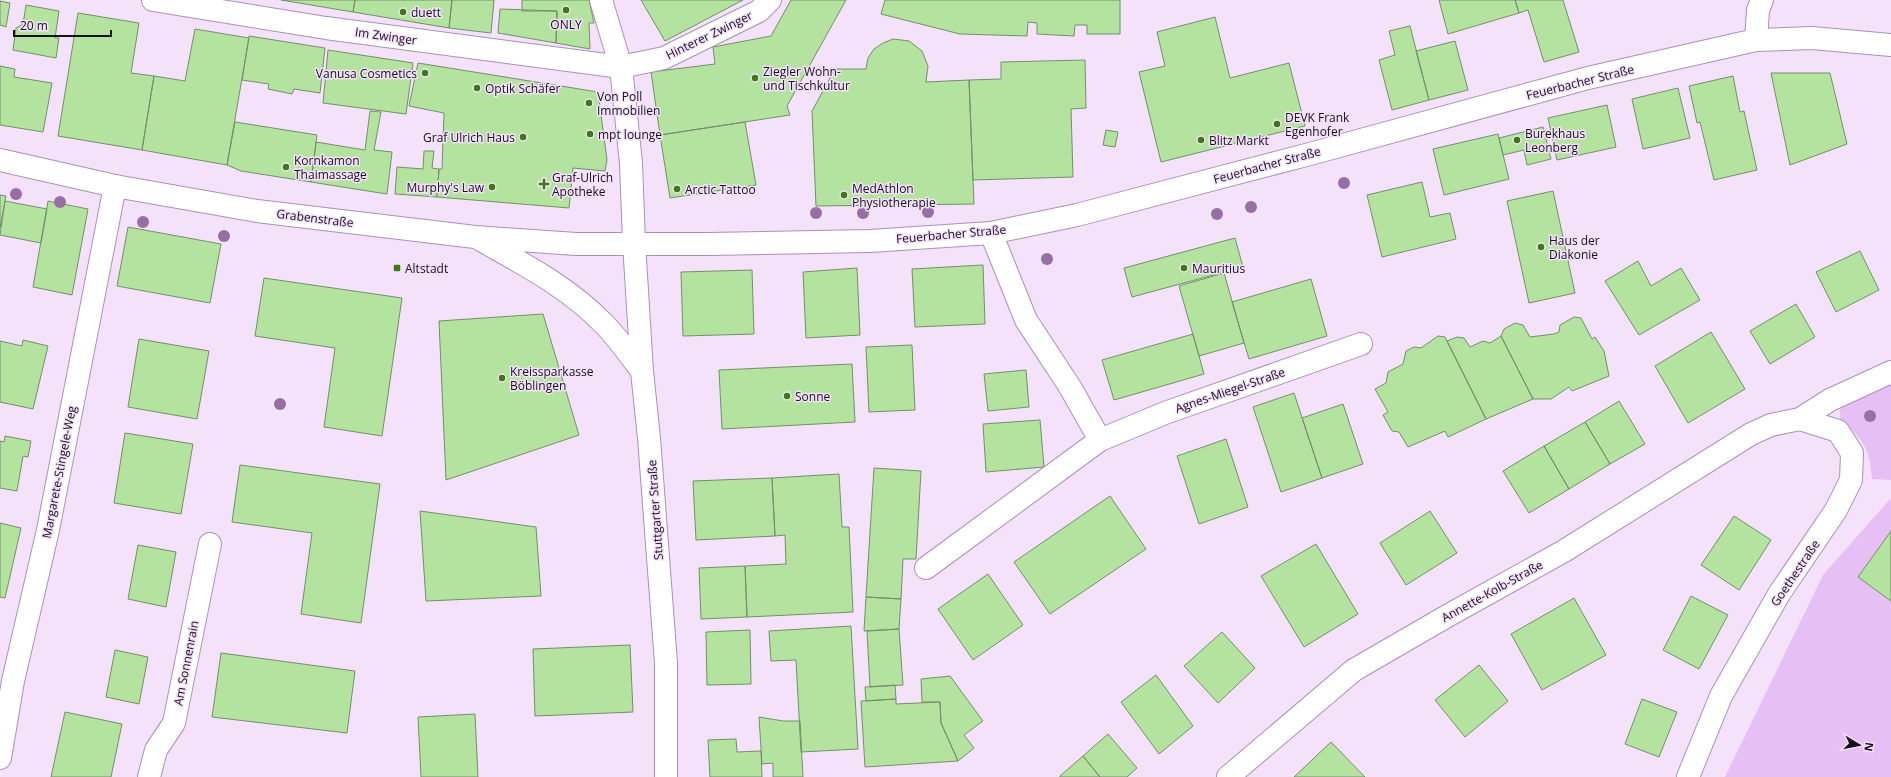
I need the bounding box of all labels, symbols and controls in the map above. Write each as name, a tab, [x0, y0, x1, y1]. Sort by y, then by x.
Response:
place label: duett	[411, 4, 441, 21]
marker: ONLY	[561, 5, 571, 15]
marker: duett	[398, 7, 408, 17]
street label: Hinterer Zwinger	[663, 7, 755, 63]
scale bar	[14, 12, 111, 38]
place label: ONLY	[550, 16, 582, 33]
text: 20 m	[20, 17, 48, 34]
street label: Im Zwinger	[354, 23, 418, 49]
street label: Feuerbacher Straße	[1524, 60, 1636, 104]
place label: Ziegler Wohn- und Tischkultur	[763, 63, 850, 94]
place label: Vanusa Cosmetics	[316, 65, 417, 82]
marker: Vanusa Cosmetics	[420, 68, 430, 78]
marker: Ziegler Wohn- und Tischkultur	[750, 73, 760, 83]
place label: Optik Schäfer	[485, 80, 561, 97]
marker: Optik Schäfer	[472, 83, 482, 93]
place label: Von Poll Immobilien	[597, 88, 660, 119]
marker: Von Poll Immobilien	[584, 98, 594, 108]
place label: DEVK Frank Egenhofer	[1285, 109, 1350, 140]
marker: DEVK Frank Egenhofer	[1272, 119, 1282, 129]
place label: Burekhaus Leonberg	[1525, 125, 1585, 156]
place label: mpt lounge	[598, 126, 662, 143]
place label: Graf Ulrich Haus	[423, 129, 515, 146]
marker: mpt lounge	[585, 129, 595, 139]
marker: Graf Ulrich Haus	[518, 132, 528, 142]
place label: Blitz Markt	[1209, 132, 1269, 149]
marker: Blitz Markt	[1196, 135, 1206, 145]
marker: Burekhaus Leonberg	[1512, 135, 1522, 145]
street label: Feuerbacher Straße	[1211, 142, 1323, 188]
place label: Kornkamon Thaimassage	[294, 152, 367, 183]
marker: Kornkamon Thaimassage	[281, 162, 291, 172]
place label: Graf-Ulrich Apotheke	[552, 169, 613, 200]
place label: Murphy's Law	[407, 179, 485, 196]
marker: Graf-Ulrich Apotheke	[539, 179, 549, 189]
place label: MedAthlon Physiotherapie	[852, 180, 936, 211]
place label: Arctic Tattoo	[685, 181, 756, 198]
marker: Murphy's Law	[487, 182, 497, 192]
marker: Arctic Tattoo	[672, 184, 682, 194]
marker: MedAthlon Physiotherapie	[839, 190, 849, 200]
street label: Grabenstraße	[275, 205, 355, 231]
street label: Feuerbacher Straße	[895, 221, 1007, 247]
place label: Haus der Diakonie	[1549, 232, 1600, 263]
marker: Haus der Diakonie	[1536, 242, 1546, 252]
place label: Altstadt	[405, 260, 448, 277]
place label: Mauritius	[1192, 260, 1245, 277]
marker: Altstadt	[392, 263, 402, 273]
marker: Mauritius	[1179, 263, 1189, 273]
place label: Kreissparkasse Böblingen	[510, 363, 594, 394]
street label: Agnes-Miegel-Straße	[1173, 363, 1287, 417]
marker: Kreissparkasse Böblingen	[497, 373, 507, 383]
place label: Sonne	[795, 388, 831, 405]
marker: Sonne	[782, 391, 792, 401]
street label: Margarete-Stingele-Weg	[38, 404, 80, 540]
street label: Stuttgarter Straße	[643, 459, 667, 561]
street label: Goethestraße	[1766, 536, 1824, 610]
street label: Annette-Kolb-Straße	[1438, 556, 1546, 626]
street label: Am Sonnenrain	[169, 619, 203, 707]
north arrow	[1839, 725, 1879, 765]
text: N	[1861, 741, 1878, 753]

